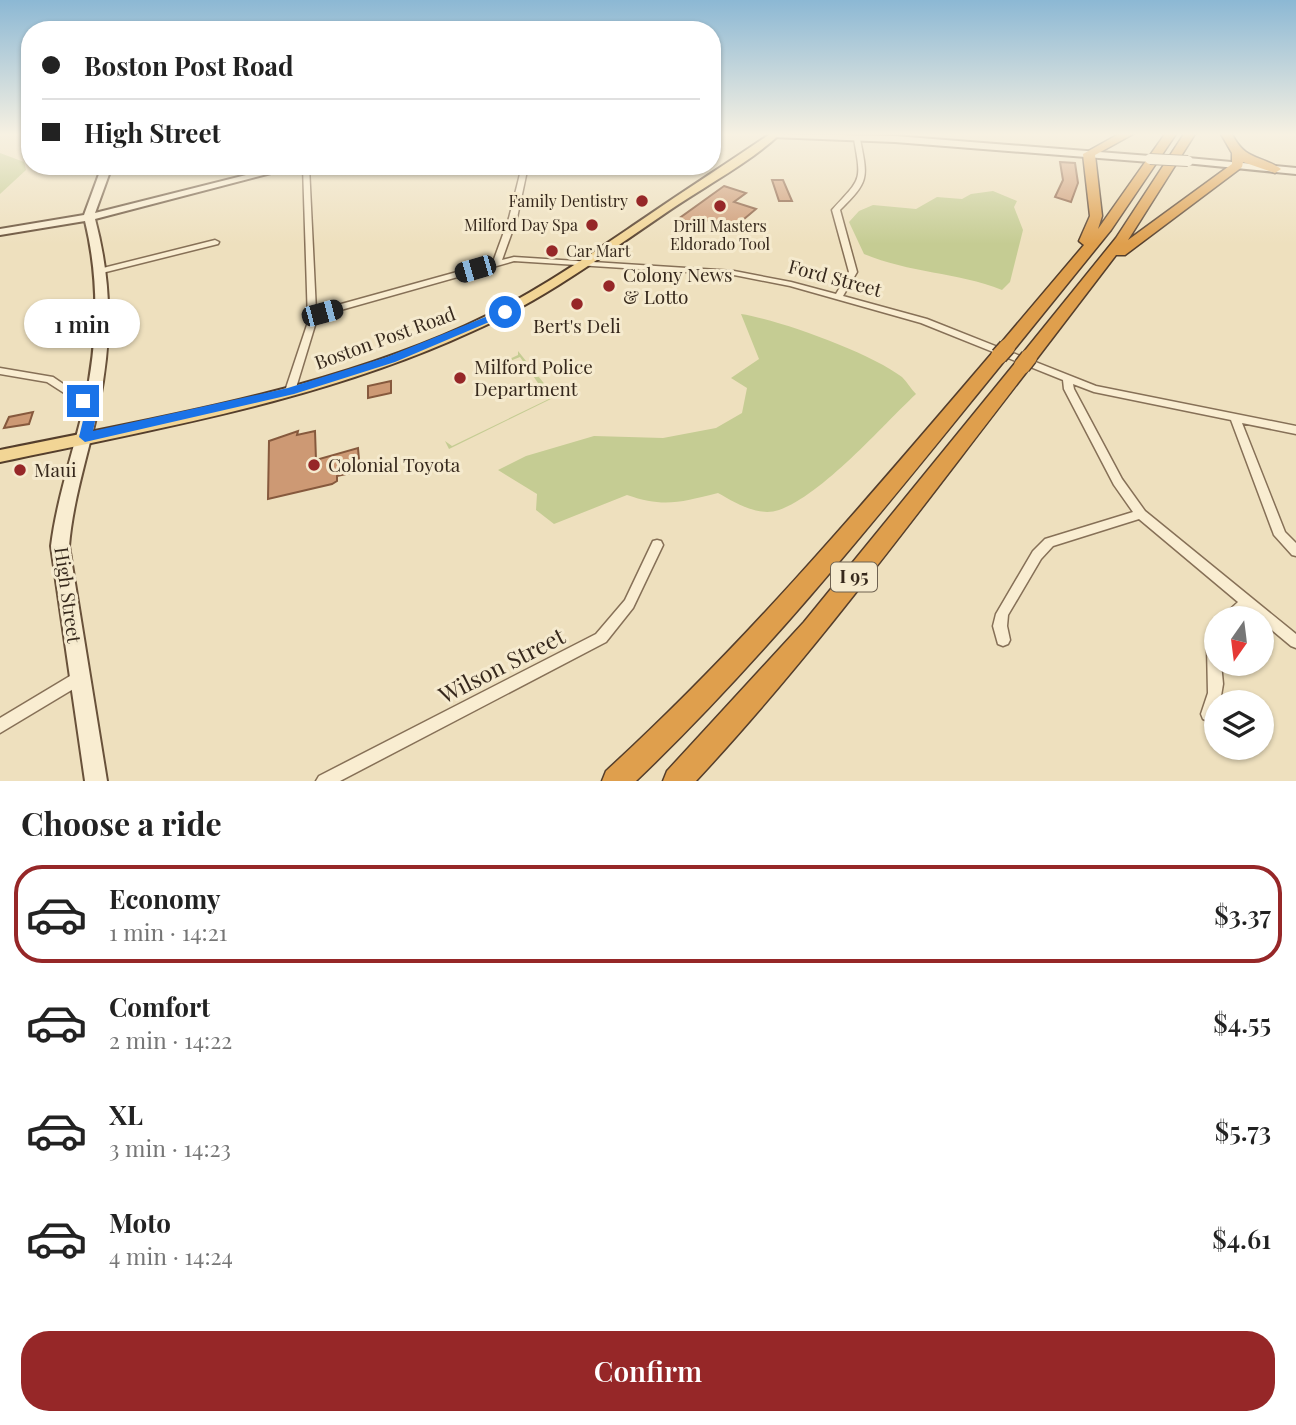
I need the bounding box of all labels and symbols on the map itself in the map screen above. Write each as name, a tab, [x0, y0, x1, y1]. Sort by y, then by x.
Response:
place label: Family Dentistry	[508, 190, 628, 211]
marker: Family Dentistry	[634, 193, 650, 209]
marker: Drill Masters Eldorado Tool	[712, 198, 728, 214]
place label: Milford Day Spa	[464, 214, 578, 235]
place label: Drill Masters Eldorado Tool	[670, 215, 771, 254]
marker: Milford Day Spa	[584, 217, 600, 233]
place label: Car Mart	[566, 240, 631, 261]
marker: Car Mart	[544, 243, 560, 259]
street label: Ford Street	[786, 252, 885, 302]
car	[452, 253, 499, 285]
place label: Colony News & Lotto	[623, 261, 733, 309]
marker: Colony News & Lotto	[601, 278, 617, 294]
route start	[489, 296, 521, 328]
marker: Bert's Deli	[569, 296, 585, 312]
car	[299, 297, 346, 329]
callout: 1 min	[25, 300, 141, 348]
street label: Boston Post Road	[311, 300, 459, 375]
place label: Bert's Deli	[533, 312, 621, 338]
place label: Milford Police Department	[474, 353, 593, 401]
marker: Milford Police Department	[452, 370, 468, 386]
route end	[67, 385, 99, 417]
place label: Colonial Toyota	[328, 451, 461, 477]
place label: Maui	[34, 456, 77, 482]
marker: Colonial Toyota	[306, 457, 322, 473]
marker: Maui	[12, 462, 28, 478]
street label: High Street	[49, 545, 89, 645]
road number: I 95	[831, 562, 877, 592]
north arrow	[1204, 606, 1274, 676]
street label: Wilson Street	[432, 619, 570, 710]

